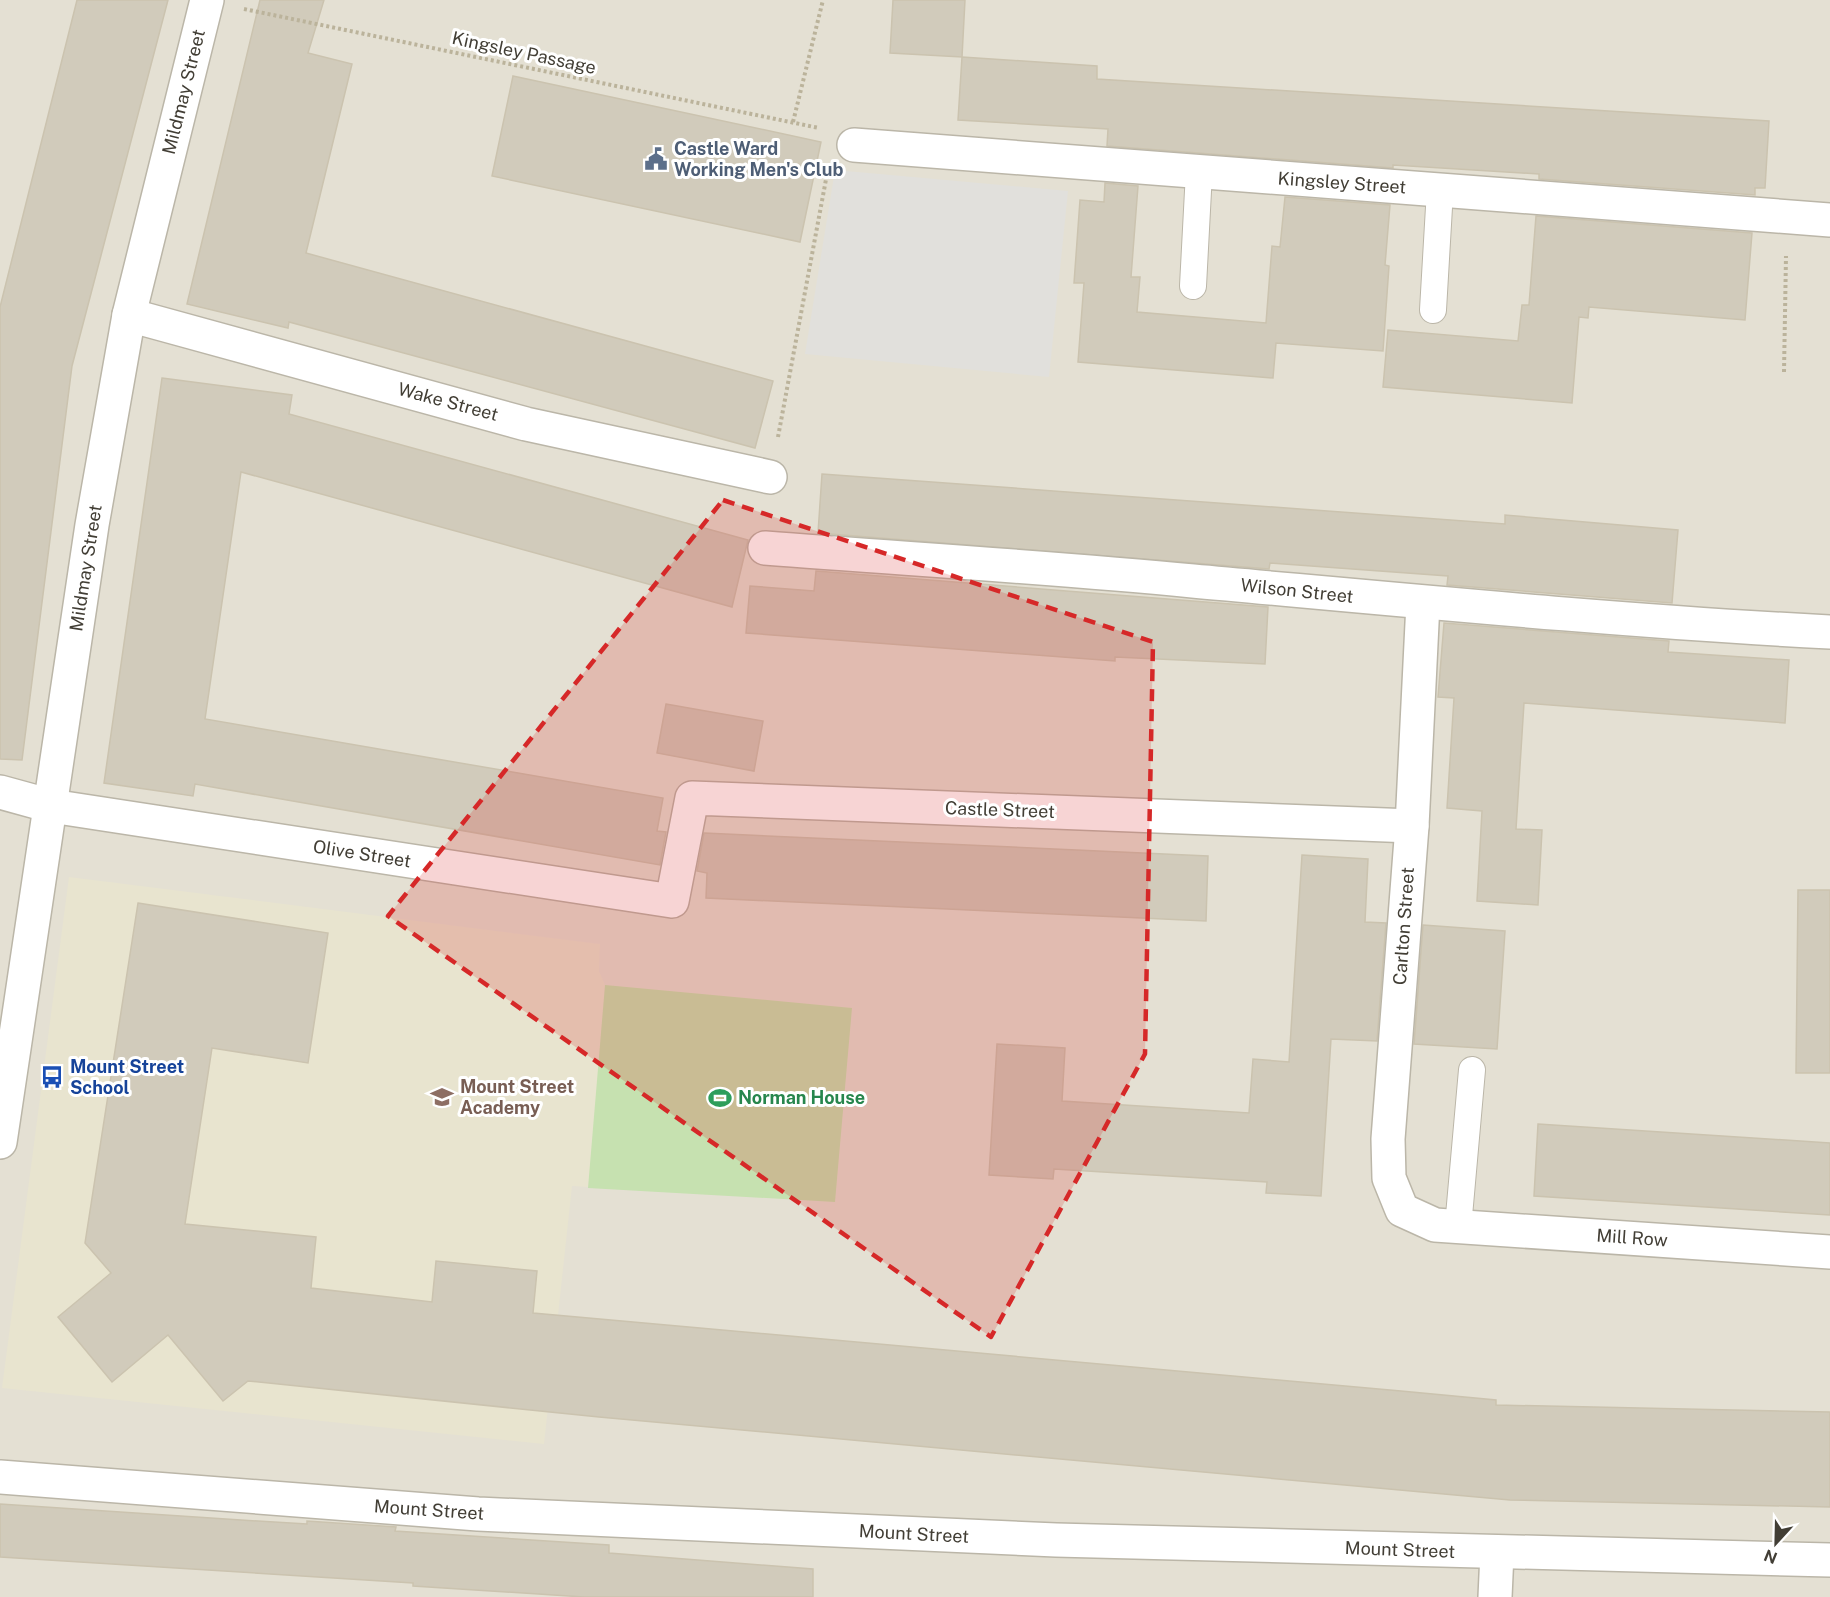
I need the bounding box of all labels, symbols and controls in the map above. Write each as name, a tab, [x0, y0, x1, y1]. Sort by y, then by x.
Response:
street label: Mildmay Street	[158, 27, 209, 157]
street label: Kingsley Passage	[450, 27, 598, 78]
place label: Castle Ward Working Men's Club	[674, 138, 843, 180]
public building icon: Castle Ward Working Men's Club	[643, 146, 669, 172]
street label: Kingsley Street	[1277, 168, 1407, 197]
street label: Wake Street	[396, 378, 501, 425]
street label: Mildmay Street	[65, 503, 106, 633]
street label: Wilson Street	[1239, 574, 1355, 607]
street label: Castle Street	[945, 797, 1055, 822]
street label: Olive Street	[312, 835, 413, 872]
street label: Carlton Street	[1389, 866, 1418, 986]
place label: Mount Street School	[70, 1056, 184, 1098]
bus stop icon: Mount Street School	[39, 1064, 65, 1090]
place label: Mount Street Academy	[460, 1076, 574, 1118]
school or university icon: Mount Street Academy	[429, 1084, 455, 1110]
sports icon: Norman House	[707, 1085, 733, 1111]
place label: Norman House	[738, 1087, 865, 1108]
street label: Mill Row	[1596, 1225, 1668, 1250]
street label: Mount Street	[373, 1495, 485, 1524]
north arrow	[1746, 1513, 1806, 1573]
street label: Mount Street	[858, 1520, 970, 1547]
street label: Mount Street	[1344, 1537, 1456, 1562]
text: N	[1761, 1545, 1780, 1568]

